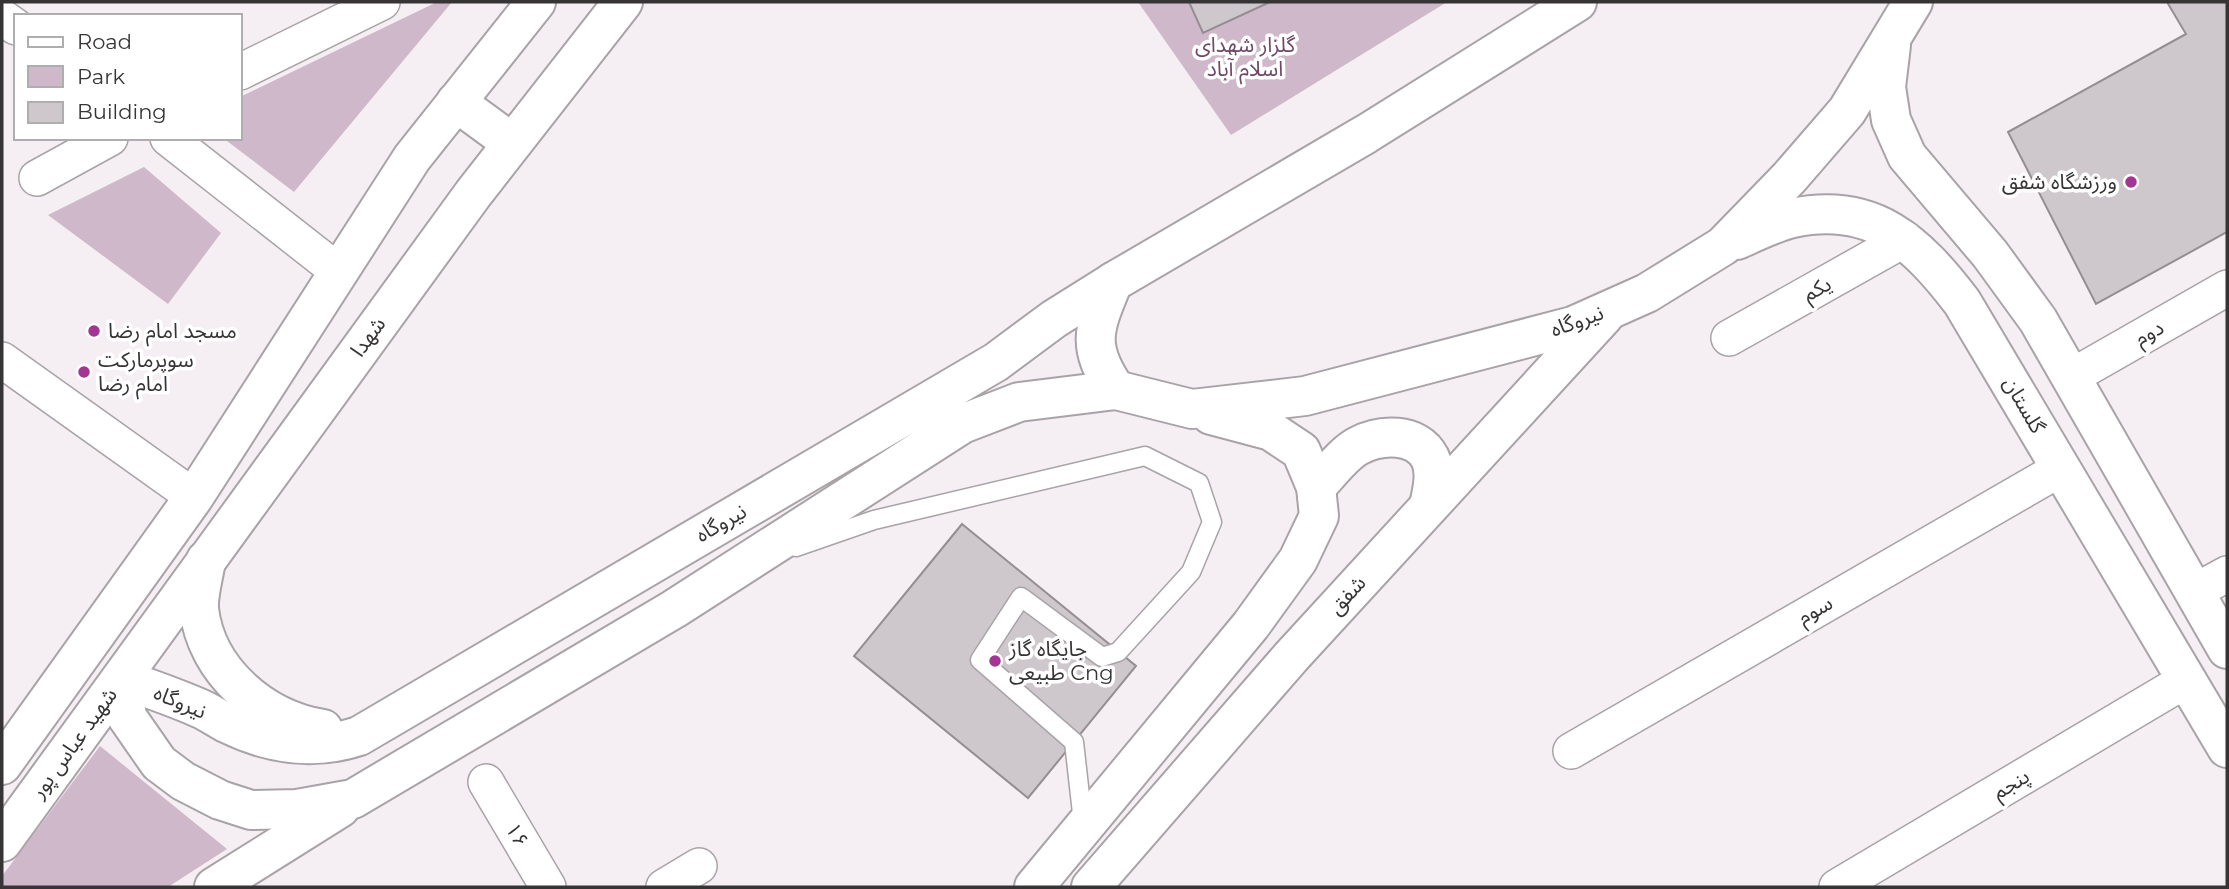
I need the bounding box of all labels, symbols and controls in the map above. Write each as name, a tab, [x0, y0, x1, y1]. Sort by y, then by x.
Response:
legend	[14, 14, 242, 140]
text: Road	[77, 29, 132, 54]
park label: گلزار شهدای اسلام آباد	[1195, 32, 1295, 85]
text: Park	[77, 64, 125, 89]
text: Building	[77, 99, 167, 124]
place label: ورزشگاه شفق	[2002, 169, 2117, 195]
marker: ورزشگاه شفق	[2123, 174, 2139, 190]
street label: یکم	[1798, 271, 1837, 309]
street label: نیروگاه	[1547, 299, 1607, 342]
street label: شهدا	[345, 312, 390, 362]
street label: دوم	[2130, 314, 2170, 354]
place label: مسجد امام رضا	[108, 318, 237, 347]
marker: مسجد امام رضا	[86, 323, 102, 339]
place label: سوپرمارکت امام رضا	[98, 347, 194, 400]
marker: سوپرمارکت امام رضا	[76, 364, 92, 380]
street label: گلستان	[1998, 372, 2051, 438]
street label: نیروگاه	[691, 498, 751, 547]
street label: شفق	[1323, 570, 1371, 620]
street label: سوم	[1793, 590, 1839, 633]
place label: جایگاه گاز طبیعی Cng	[1008, 636, 1114, 685]
marker: جایگاه گاز طبیعی Cng	[987, 653, 1003, 669]
street label: نیروگاه	[150, 679, 210, 724]
street label: شهید عباس پور	[25, 683, 123, 804]
street label: پنجم	[1988, 763, 2035, 807]
street label: ۱۶	[501, 818, 534, 851]

